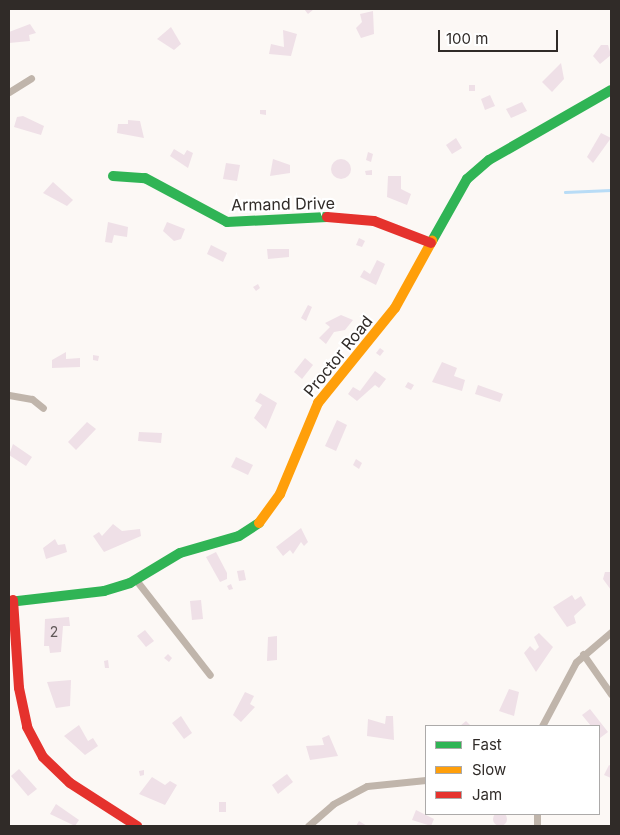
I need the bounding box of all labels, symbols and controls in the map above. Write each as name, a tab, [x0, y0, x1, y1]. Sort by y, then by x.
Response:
scale bar	[440, 20, 560, 52]
text: 100 m	[446, 29, 488, 48]
street label: Armand Drive	[231, 193, 335, 215]
street label: Proctor Road	[300, 312, 376, 400]
house number: 2	[50, 624, 58, 640]
legend	[425, 725, 600, 815]
text: Fast	[472, 735, 502, 754]
text: Slow	[472, 760, 506, 779]
text: Jam	[472, 785, 502, 804]

